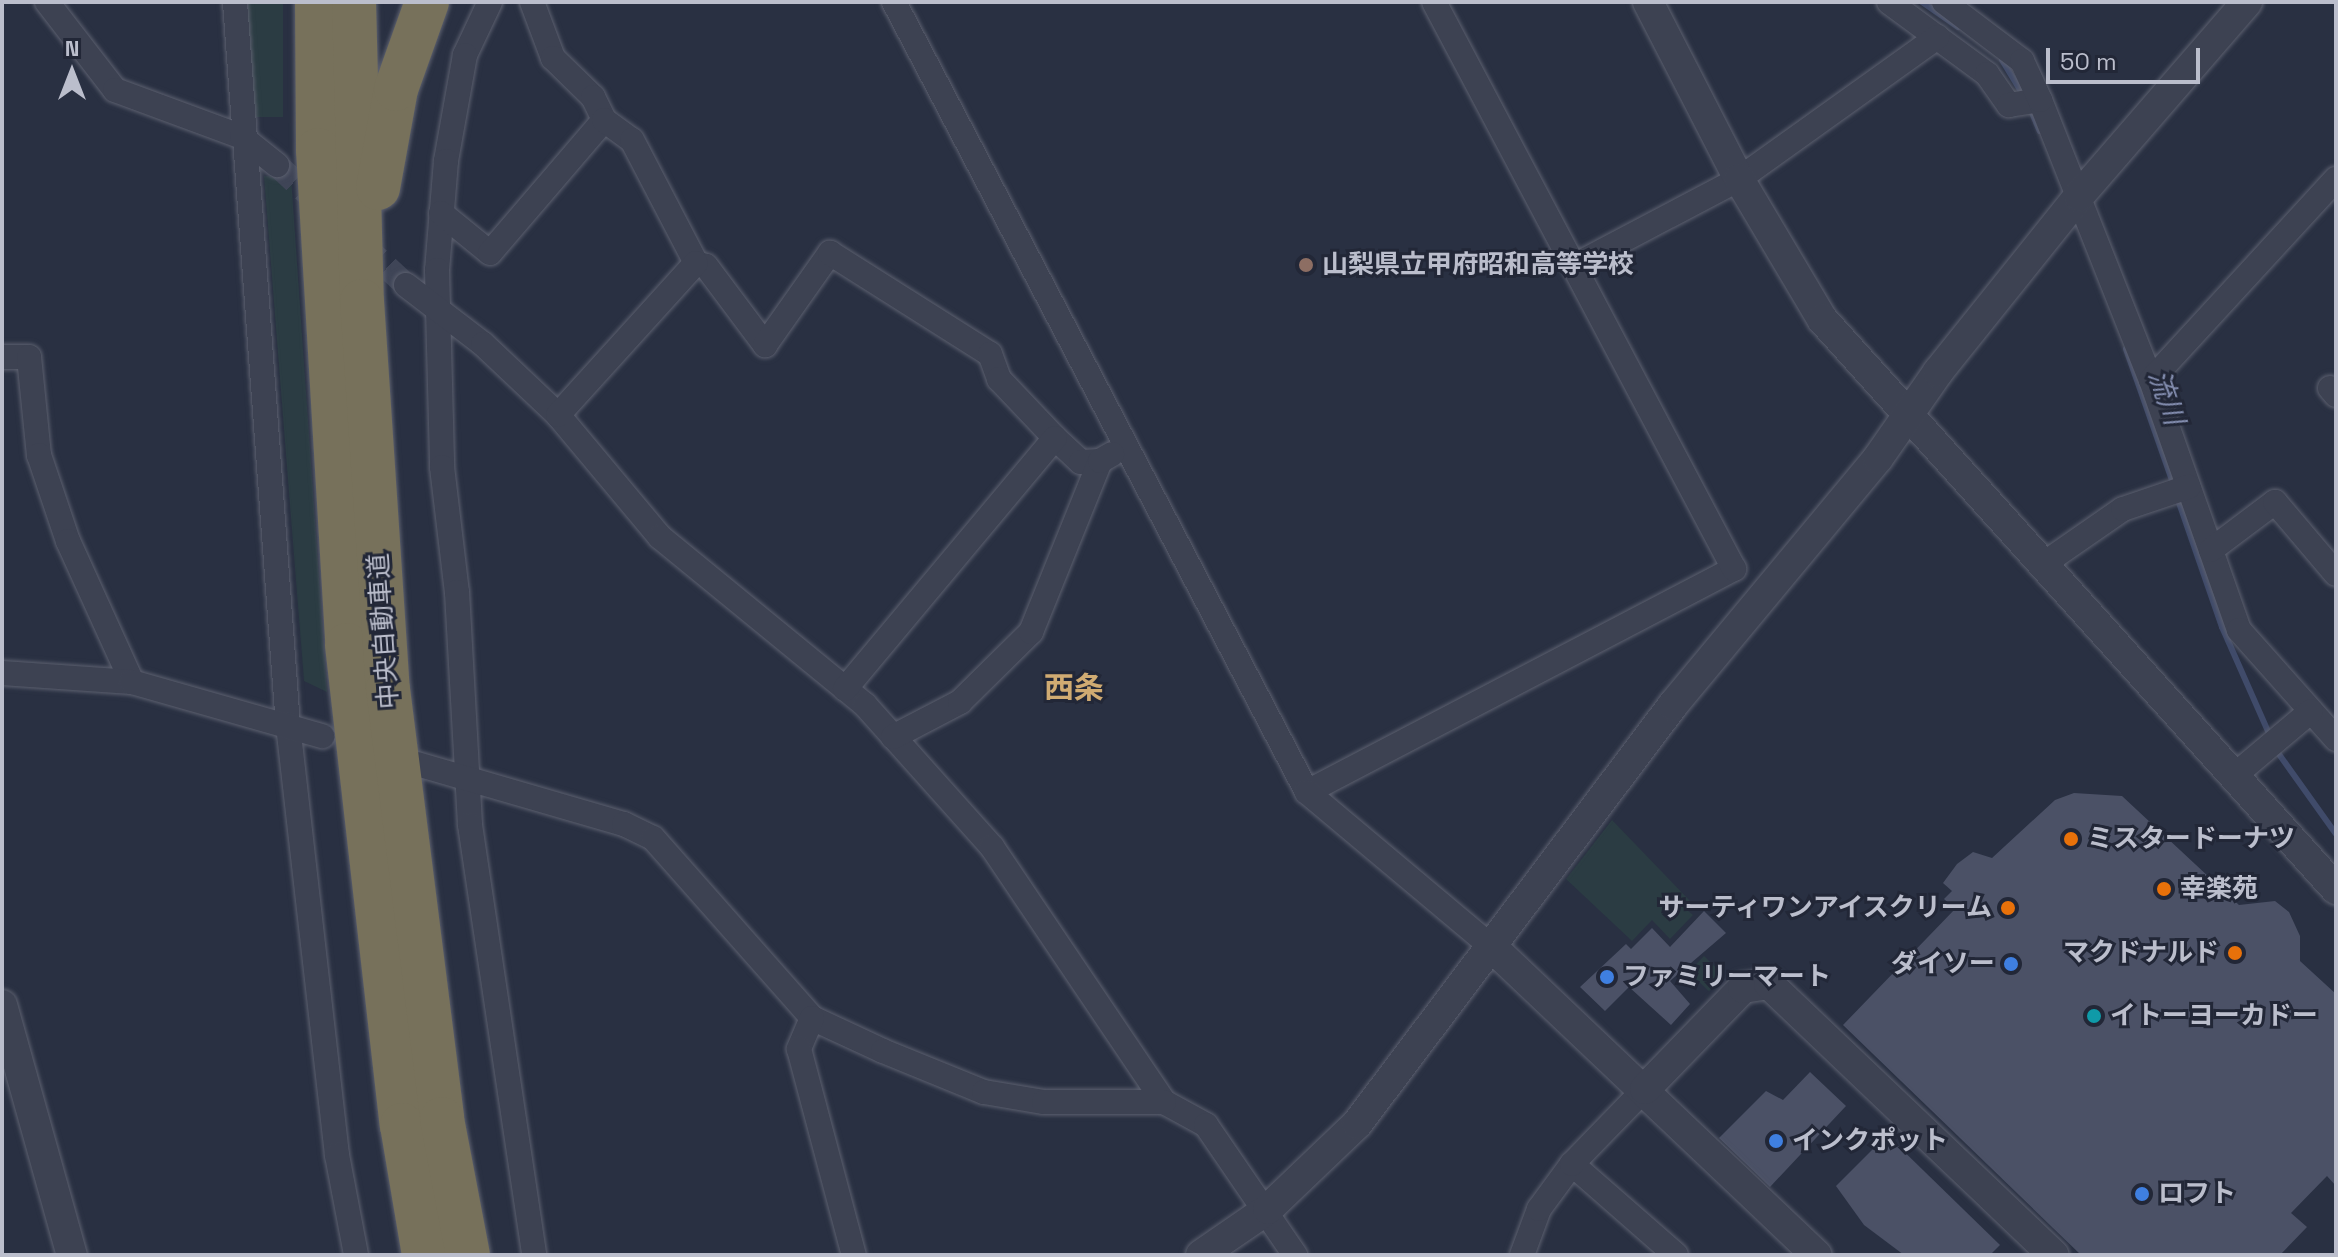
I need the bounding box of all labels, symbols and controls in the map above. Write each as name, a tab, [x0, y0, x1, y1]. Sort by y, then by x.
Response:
north arrow	[32, 32, 112, 112]
scale bar	[2050, 32, 2204, 82]
text: N	[65, 34, 79, 62]
text: 50 m	[2060, 46, 2117, 77]
place label: 山梨県立甲府昭和高等学校	[1322, 249, 1634, 281]
marker: 山梨県立甲府昭和高等学校	[1297, 256, 1315, 274]
water label: 流川	[2142, 365, 2192, 429]
street label: 中央自動車道	[363, 552, 405, 710]
district label: 西条	[1044, 670, 1104, 706]
place label: ミスタードーナツ	[2087, 823, 2295, 855]
marker: ミスタードーナツ	[2062, 830, 2080, 848]
place label: 幸楽苑	[2180, 873, 2258, 905]
marker: 幸楽苑	[2155, 880, 2173, 898]
place label: サーティワンアイスクリーム	[1654, 892, 1992, 924]
marker: サーティワンアイスクリーム	[1999, 899, 2017, 917]
place label: マクドナルド	[2063, 937, 2219, 969]
marker: マクドナルド	[2226, 944, 2244, 962]
place label: ダイソー	[1891, 948, 1995, 980]
marker: ダイソー	[2002, 955, 2020, 973]
place label: ファミリーマート	[1623, 961, 1831, 993]
marker: ファミリーマート	[1598, 968, 1616, 986]
place label: イトーヨーカドー	[2110, 1000, 2318, 1032]
marker: イトーヨーカドー	[2085, 1007, 2103, 1025]
place label: インクポット	[1792, 1125, 1948, 1157]
marker: インクポット	[1767, 1132, 1785, 1150]
place label: ロフト	[2158, 1178, 2236, 1210]
marker: ロフト	[2133, 1185, 2151, 1203]

